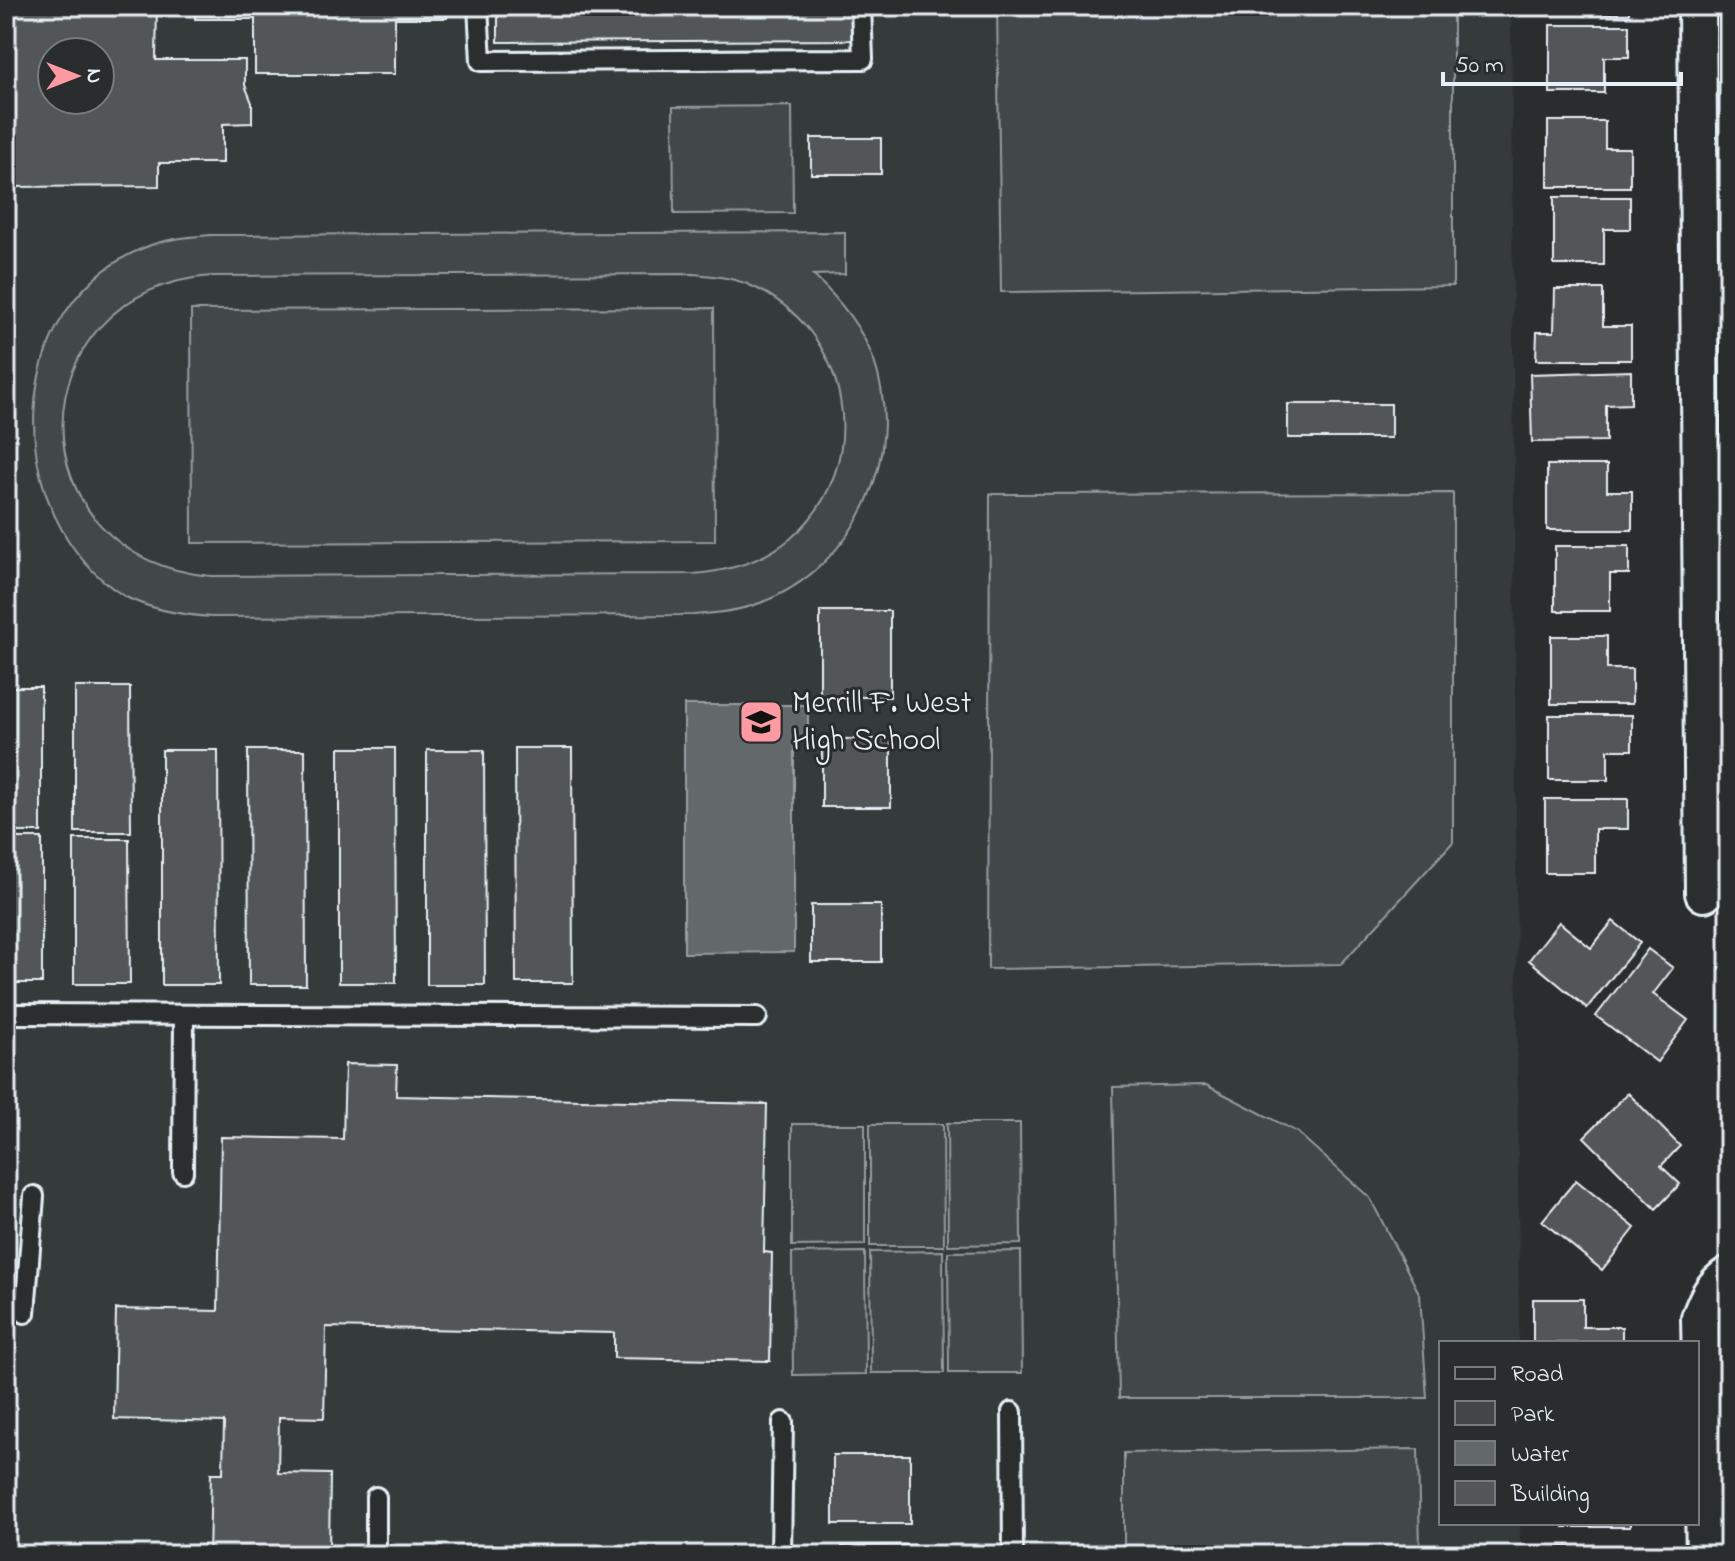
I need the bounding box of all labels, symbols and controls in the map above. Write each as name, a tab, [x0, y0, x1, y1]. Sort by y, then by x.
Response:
north arrow	[36, 36, 116, 116]
scale bar	[1443, 36, 1681, 86]
text: 50 m	[1455, 49, 1504, 84]
text: N	[77, 69, 109, 83]
place label: Merrill F. West High School	[792, 681, 972, 765]
school or university icon: Merrill F. West High School	[737, 698, 785, 746]
legend	[1439, 1341, 1699, 1525]
text: Road	[1511, 1358, 1564, 1393]
text: Park	[1511, 1398, 1555, 1433]
text: Water	[1511, 1438, 1569, 1473]
text: Building	[1510, 1478, 1590, 1513]

